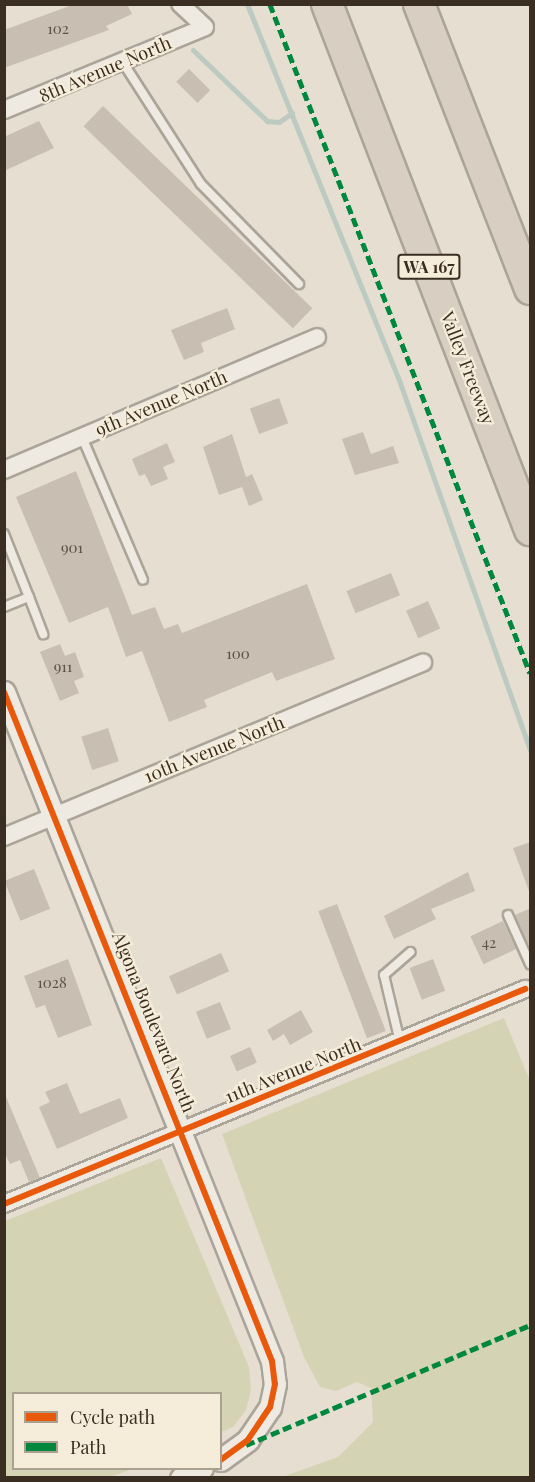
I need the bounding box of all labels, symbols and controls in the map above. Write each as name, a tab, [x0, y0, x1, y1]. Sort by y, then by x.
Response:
house number: 102	[47, 20, 69, 38]
street label: 8th Avenue North	[35, 31, 175, 107]
road number: WA 167	[396, 254, 462, 280]
street label: Valley Freeway	[437, 308, 499, 428]
street label: 9th Avenue North	[92, 365, 230, 441]
house number: 901	[61, 539, 83, 557]
house number: 100	[226, 645, 250, 663]
house number: 911	[54, 658, 72, 676]
street label: 10th Avenue North	[140, 711, 288, 787]
street label: Algona Boulevard North	[108, 929, 200, 1115]
house number: 42	[482, 934, 496, 952]
house number: 1028	[37, 974, 67, 992]
street label: 11th Avenue North	[221, 1033, 365, 1107]
legend	[12, 1392, 222, 1470]
text: Cycle path	[70, 1405, 155, 1429]
text: Path	[70, 1435, 106, 1459]

